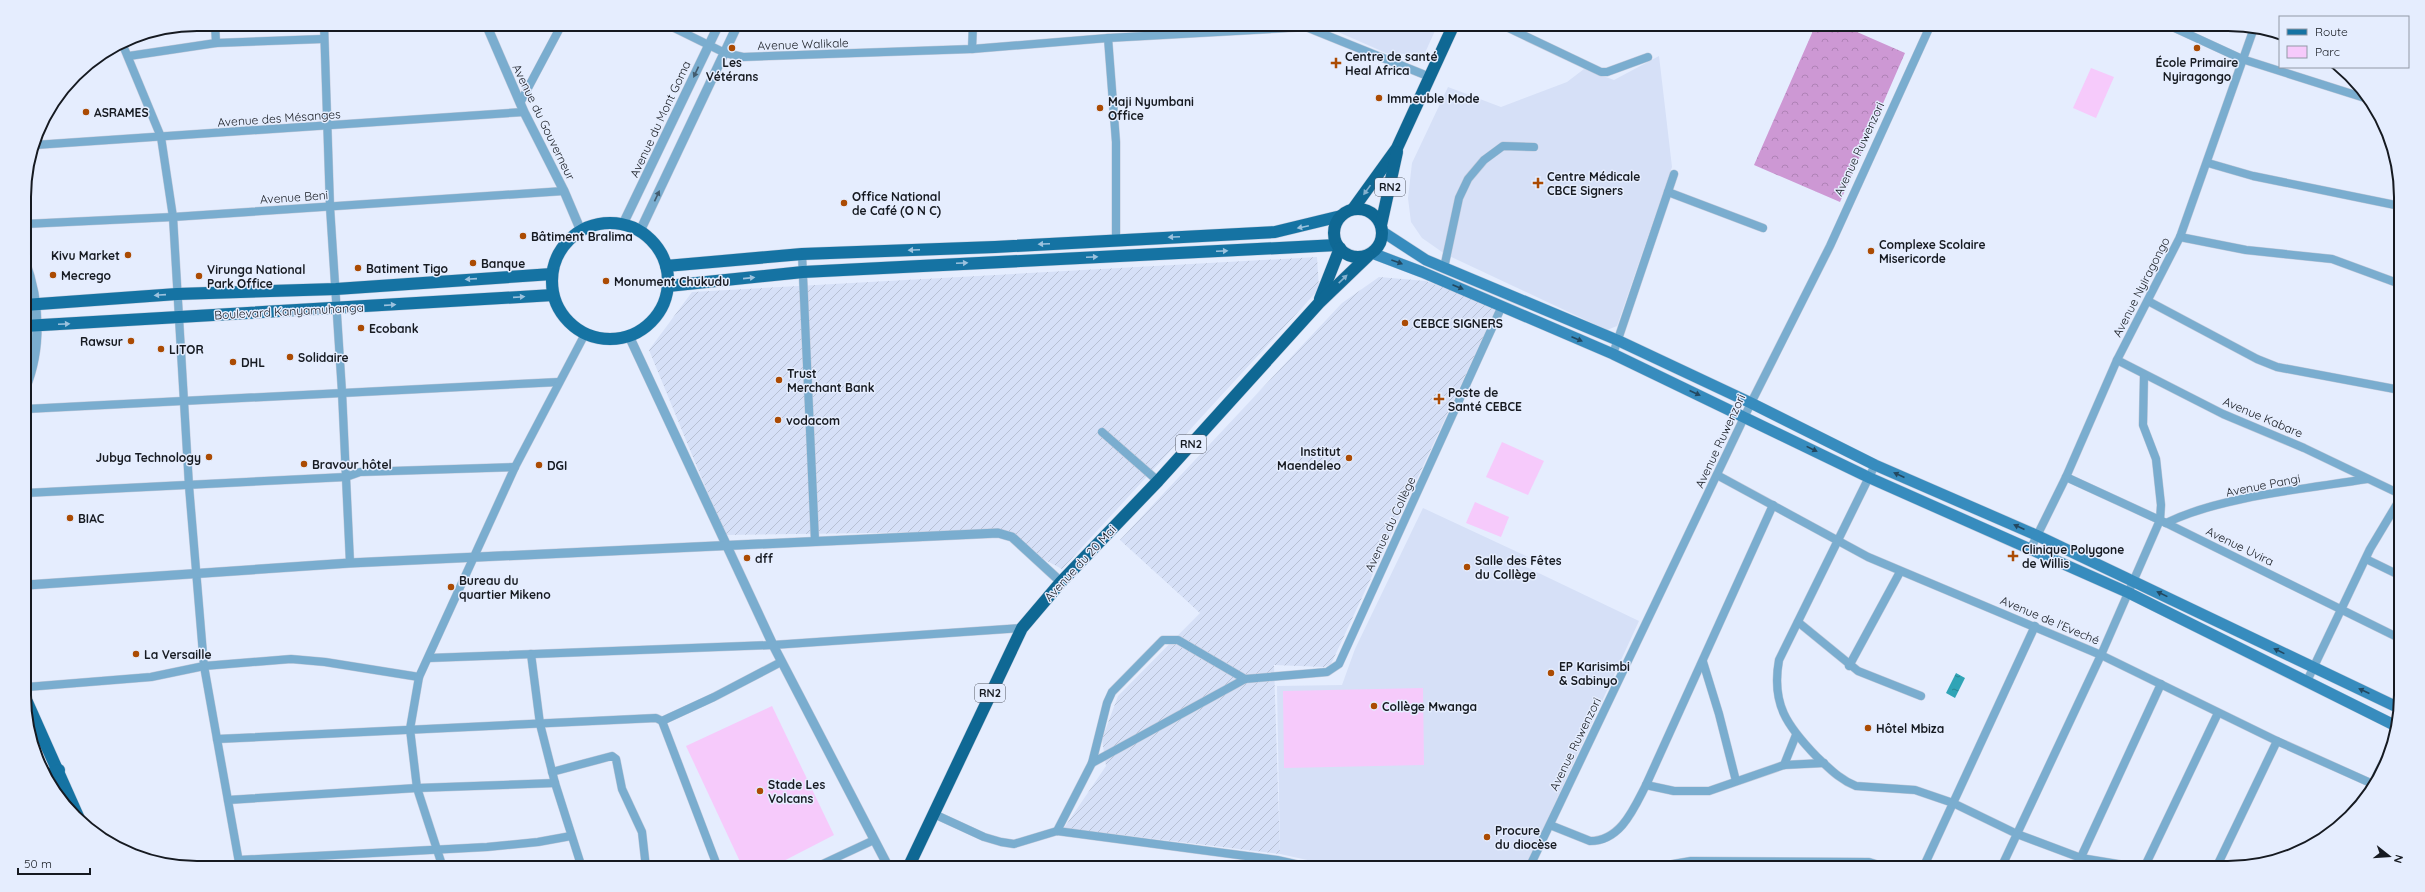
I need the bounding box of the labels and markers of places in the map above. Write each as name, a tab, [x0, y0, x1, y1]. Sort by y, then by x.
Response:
marker: Les Vétérans	[727, 43, 737, 53]
marker: École Primaire Nyiragongo	[2192, 43, 2202, 53]
place label: Centre de santé Heal Africa	[1345, 49, 1438, 78]
place label: Les Vétérans	[706, 55, 758, 84]
place label: École Primaire Nyiragongo	[2156, 55, 2238, 84]
marker: Centre de santé Heal Africa	[1330, 57, 1342, 69]
place label: Immeuble Mode	[1387, 91, 1480, 106]
marker: Immeuble Mode	[1374, 93, 1384, 103]
place label: Maji Nyumbani Office	[1108, 94, 1194, 123]
marker: Maji Nyumbani Office	[1095, 103, 1105, 113]
place label: ASRAMES	[94, 105, 149, 120]
marker: ASRAMES	[81, 107, 91, 117]
place label: Centre Médicale CBCE Signers	[1547, 169, 1640, 198]
marker: Centre Médicale CBCE Signers	[1532, 177, 1544, 189]
place label: Office National de Café (O N C)	[852, 189, 941, 218]
marker: Office National de Café (O N C)	[839, 198, 849, 208]
place label: Bâtiment Bralima	[531, 229, 633, 244]
marker: Bâtiment Bralima	[518, 231, 528, 241]
place label: Complexe Scolaire Misericorde	[1879, 237, 1986, 266]
marker: Complexe Scolaire Misericorde	[1866, 246, 1876, 256]
place label: Kivu Market	[51, 248, 120, 263]
marker: Kivu Market	[123, 250, 133, 260]
place label: Banque	[481, 256, 525, 271]
marker: Banque	[468, 258, 478, 268]
place label: Batiment Tigo	[366, 261, 448, 276]
place label: Virunga National Park Office	[207, 262, 305, 291]
marker: Batiment Tigo	[353, 263, 363, 273]
place label: Mecrego	[61, 268, 112, 283]
marker: Mecrego	[48, 270, 58, 280]
marker: Virunga National Park Office	[194, 271, 204, 281]
place label: Monument Chukudu	[614, 274, 729, 289]
marker: Monument Chukudu	[601, 276, 611, 286]
place label: CEBCE SIGNERS	[1413, 316, 1503, 331]
marker: CEBCE SIGNERS	[1400, 318, 1410, 328]
place label: Ecobank	[369, 321, 419, 336]
marker: Ecobank	[356, 323, 366, 333]
place label: Rawsur	[80, 334, 123, 349]
marker: Rawsur	[126, 336, 136, 346]
place label: LITOR	[169, 342, 204, 357]
marker: LITOR	[156, 344, 166, 354]
place label: Solidaire	[298, 350, 349, 365]
marker: Solidaire	[285, 352, 295, 362]
place label: DHL	[241, 355, 265, 370]
marker: DHL	[228, 357, 238, 367]
place label: Trust Merchant Bank	[787, 366, 875, 395]
marker: Trust Merchant Bank	[774, 375, 784, 385]
place label: Poste de Santé CEBCE	[1448, 385, 1522, 414]
marker: Poste de Santé CEBCE	[1433, 393, 1445, 405]
place label: vodacom	[786, 413, 840, 428]
marker: vodacom	[773, 415, 783, 425]
place label: Institut Maendeleo	[1277, 444, 1342, 473]
place label: Jubya Technology	[95, 450, 201, 465]
marker: Jubya Technology	[204, 452, 214, 462]
marker: Institut Maendeleo	[1344, 453, 1354, 463]
place label: Bravour hôtel	[312, 457, 392, 472]
place label: DGI	[547, 458, 567, 473]
marker: Bravour hôtel	[299, 459, 309, 469]
marker: DGI	[534, 460, 544, 470]
place label: BIAC	[78, 511, 105, 526]
marker: BIAC	[65, 513, 75, 523]
place label: Clinique Polygone de Willis	[2022, 542, 2124, 571]
marker: Clinique Polygone de Willis	[2007, 550, 2019, 562]
place label: dff	[755, 551, 774, 566]
marker: dff	[742, 553, 752, 563]
place label: Salle des Fêtes du Collège	[1475, 553, 1562, 582]
marker: Salle des Fêtes du Collège	[1462, 562, 1472, 572]
place label: Bureau du quartier Mikeno	[459, 573, 551, 602]
marker: Bureau du quartier Mikeno	[446, 582, 456, 592]
place label: La Versaille	[144, 647, 211, 662]
marker: La Versaille	[131, 649, 141, 659]
place label: EP Karisimbi & Sabinyo	[1559, 659, 1630, 688]
marker: EP Karisimbi & Sabinyo	[1546, 668, 1556, 678]
place label: Collège Mwanga	[1382, 699, 1477, 714]
marker: Collège Mwanga	[1369, 701, 1379, 711]
place label: Hôtel Mbiza	[1876, 721, 1944, 736]
marker: Hôtel Mbiza	[1863, 723, 1873, 733]
place label: Stade Les Volcans	[768, 777, 825, 806]
marker: Stade Les Volcans	[755, 786, 765, 796]
place label: Procure du diocèse	[1495, 823, 1557, 852]
marker: Procure du diocèse	[1482, 832, 1492, 842]

